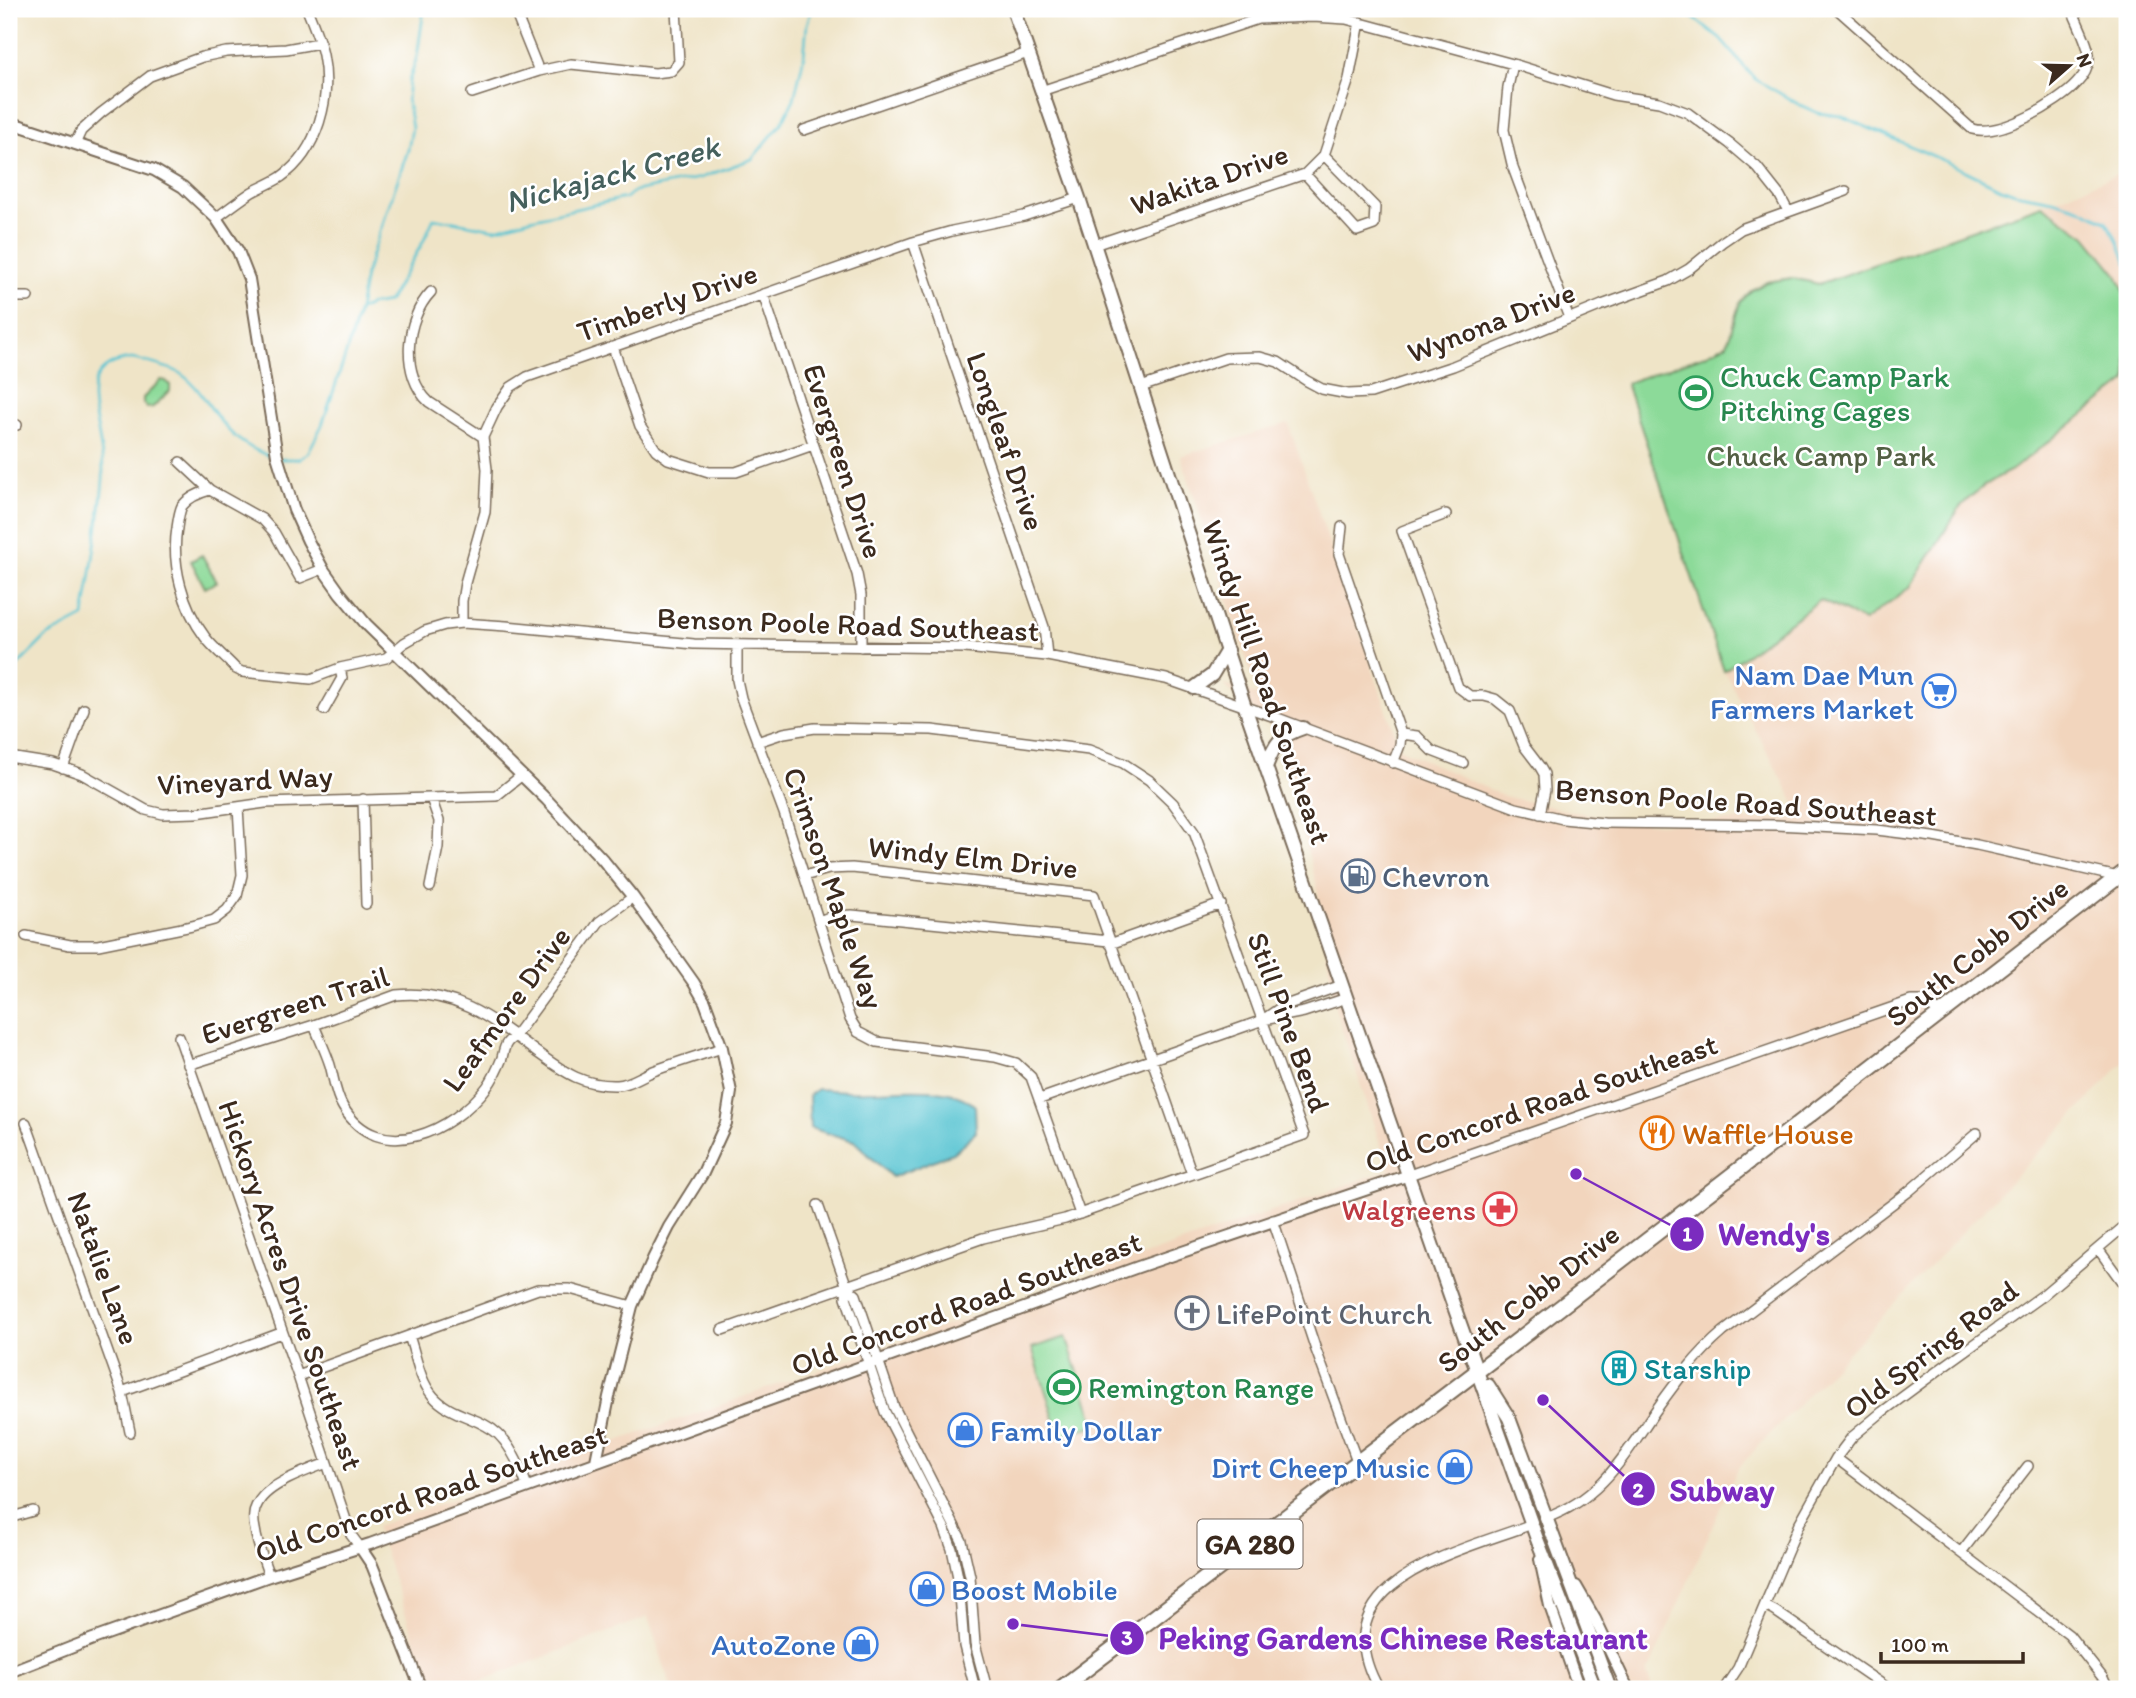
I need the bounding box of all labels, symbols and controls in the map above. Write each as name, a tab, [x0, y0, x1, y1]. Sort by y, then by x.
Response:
north arrow	[2035, 32, 2104, 102]
text: N	[2072, 50, 2098, 70]
water label: Nickajack Creek	[501, 127, 725, 221]
street label: Wakita Drive	[1125, 135, 1293, 223]
street label: Timberly Drive	[572, 254, 762, 350]
street label: Wynona Drive	[1402, 273, 1580, 371]
street label: Longleaf Drive	[958, 347, 1054, 535]
place label: Chuck Camp Park Pitching Cages	[1720, 358, 1950, 429]
street label: Evergreen Drive	[795, 359, 893, 563]
sports icon: Chuck Camp Park Pitching Cages	[1677, 374, 1715, 412]
park label: Chuck Camp Park	[1706, 437, 1936, 474]
street label: Windy Hill Road Southeast	[1194, 515, 1340, 849]
street label: Benson Poole Road Southeast	[656, 599, 1040, 649]
place label: Nam Dae Mun Farmers Market	[1710, 656, 1914, 727]
supermarket icon: Nam Dae Mun Farmers Market	[1920, 672, 1958, 710]
street label: Vineyard Way	[156, 757, 334, 803]
street label: Crimson Maple Way	[775, 762, 893, 1014]
street label: Benson Poole Road Southeast	[1554, 770, 1938, 834]
street label: Windy Elm Drive	[866, 828, 1080, 886]
fuel station icon: Chevron	[1339, 857, 1377, 895]
place label: Chevron	[1382, 858, 1490, 895]
street label: South Cobb Drive	[1878, 869, 2076, 1035]
street label: Leafmore Drive	[434, 919, 578, 1099]
street label: Still Pine Bend	[1239, 927, 1339, 1117]
street label: Evergreen Trail	[197, 957, 394, 1053]
street label: Old Concord Road Southeast	[1360, 1025, 1722, 1181]
street label: Hickory Acres Drive Southeast	[210, 1095, 372, 1475]
restaurant icon: Waffle House	[1638, 1114, 1676, 1152]
place label: Waffle House	[1682, 1115, 1854, 1152]
street label: Natalie Lane	[59, 1186, 149, 1350]
pharmacy icon: Walgreens	[1481, 1190, 1519, 1228]
place label: Walgreens	[1341, 1191, 1476, 1228]
callout: Wendy's	[1669, 1207, 1844, 1260]
street label: South Cobb Drive	[1429, 1215, 1627, 1381]
text: Wendy's	[1718, 1215, 1830, 1253]
text: 1	[1682, 1221, 1692, 1246]
street label: Old Concord Road Southeast	[786, 1222, 1146, 1384]
street label: Old Spring Road	[1836, 1271, 2026, 1427]
church icon: LifePoint Church	[1173, 1294, 1211, 1332]
place label: LifePoint Church	[1216, 1295, 1432, 1332]
building icon: Starship	[1600, 1349, 1638, 1387]
place label: Starship	[1644, 1350, 1751, 1387]
sports icon: Remington Range	[1045, 1368, 1083, 1406]
place label: Remington Range	[1088, 1369, 1314, 1406]
shop icon: Family Dollar	[946, 1411, 984, 1449]
place label: Family Dollar	[990, 1412, 1162, 1449]
street label: Old Concord Road Southeast	[250, 1415, 612, 1571]
shop icon: Dirt Cheep Music	[1436, 1448, 1474, 1486]
place label: Dirt Cheep Music	[1211, 1449, 1430, 1486]
callout: Subway	[1620, 1463, 1788, 1516]
text: Subway	[1670, 1471, 1775, 1509]
text: 2	[1632, 1477, 1644, 1502]
road number: GA 280	[1198, 1520, 1302, 1568]
shop icon: Boost Mobile	[908, 1570, 946, 1608]
place label: Boost Mobile	[951, 1571, 1118, 1608]
callout: Peking Gardens Chinese Restaurant	[1109, 1611, 1662, 1664]
text: Peking Gardens Chinese Restaurant	[1158, 1619, 1648, 1657]
scale bar	[1881, 1621, 2022, 1665]
shop icon: AutoZone	[842, 1625, 880, 1663]
text: 3	[1121, 1625, 1133, 1650]
place label: AutoZone	[711, 1626, 836, 1663]
text: 100 m	[1891, 1632, 1949, 1657]

